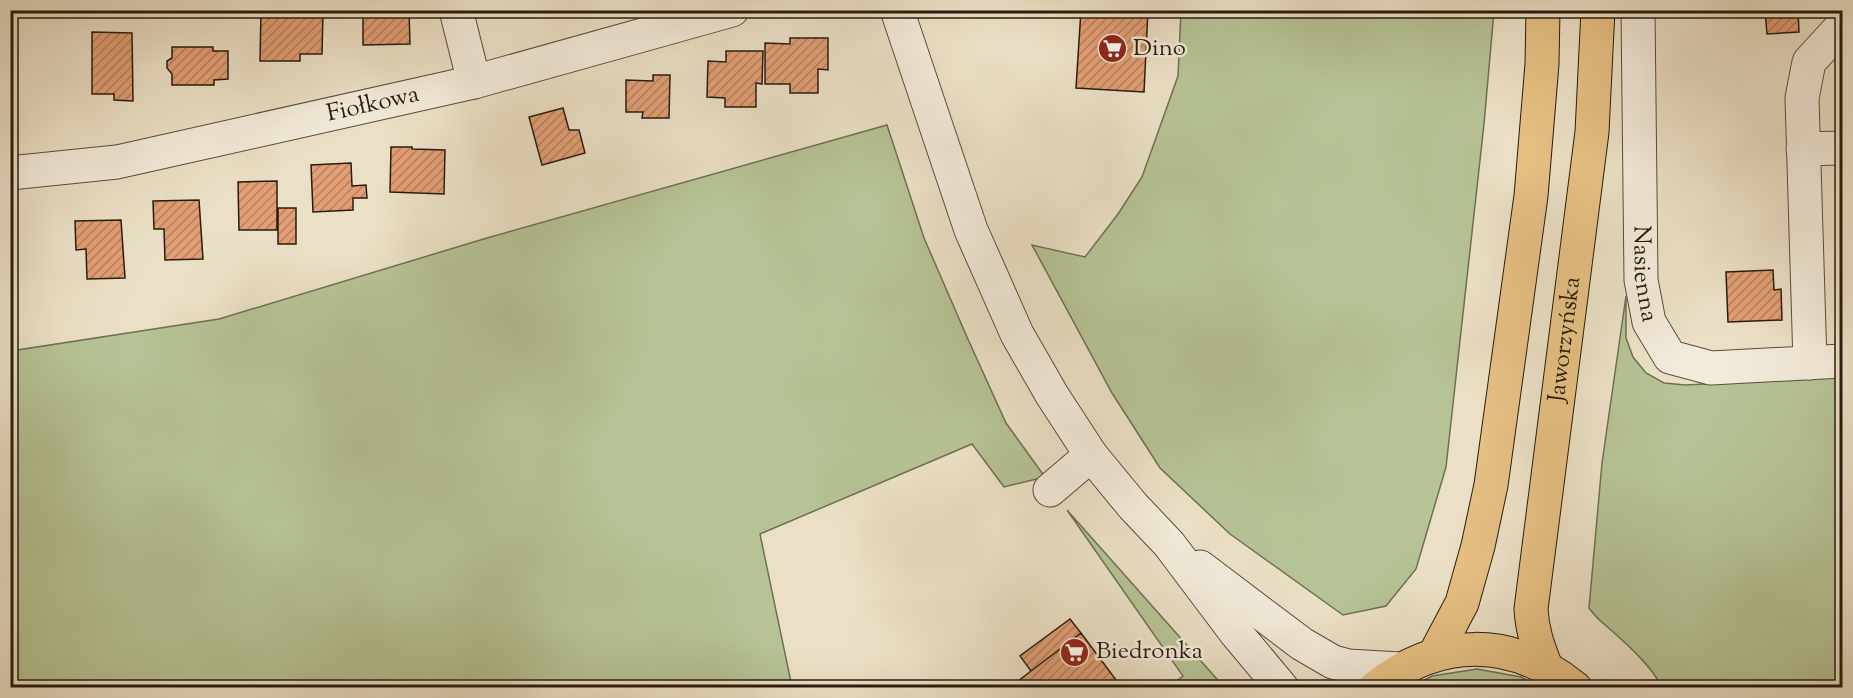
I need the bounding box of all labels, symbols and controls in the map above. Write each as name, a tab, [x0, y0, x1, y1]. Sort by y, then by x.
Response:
place label: Dino	[1133, 32, 1186, 66]
supermarket icon: Dino	[1096, 33, 1128, 65]
street label: Fiołkowa	[324, 78, 423, 131]
street label: Nasienna	[1623, 225, 1666, 325]
street label: Jaworzyńska	[1540, 275, 1590, 406]
place label: Biedronka	[1096, 635, 1203, 669]
supermarket icon: Biedronka	[1059, 636, 1091, 668]

